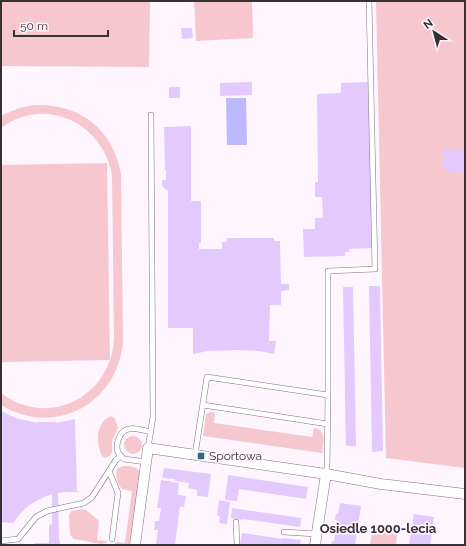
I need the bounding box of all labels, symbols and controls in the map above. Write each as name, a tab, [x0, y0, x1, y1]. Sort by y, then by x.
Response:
scale bar	[14, 12, 108, 38]
north arrow	[414, 12, 454, 52]
text: N	[421, 17, 436, 32]
text: 50 m	[20, 19, 48, 33]
place label: Sportowa	[209, 449, 262, 463]
marker: Sportowa	[196, 451, 206, 461]
district label: Osiedle 1000-lecia	[320, 521, 437, 536]

